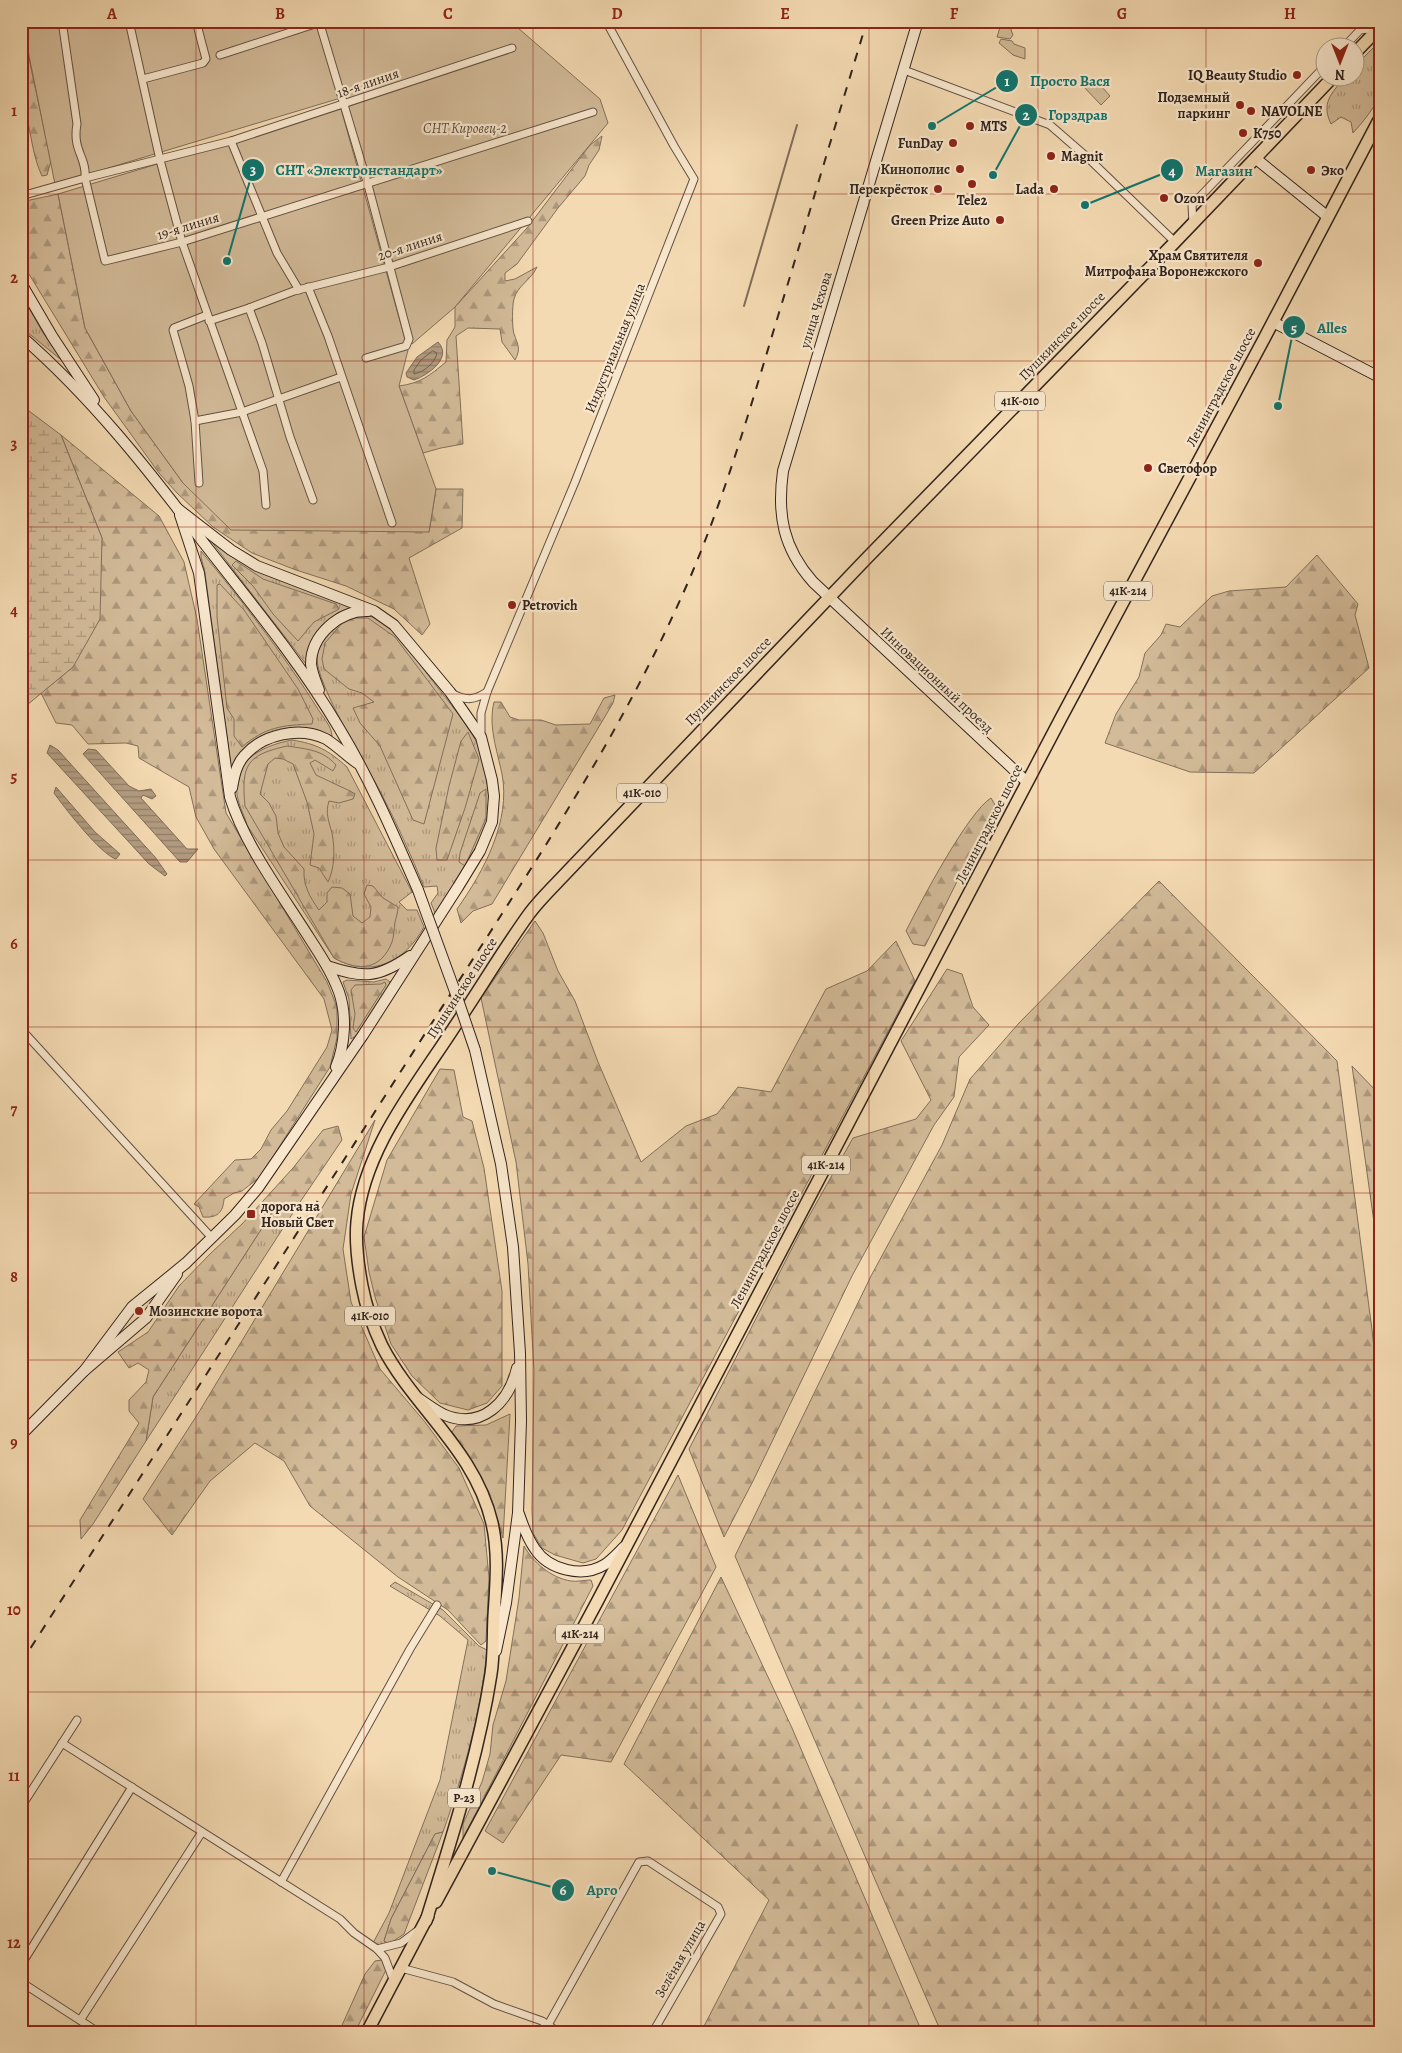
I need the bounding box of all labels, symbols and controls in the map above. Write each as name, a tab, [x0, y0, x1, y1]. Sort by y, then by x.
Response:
text: A	[106, 3, 118, 25]
text: B	[275, 3, 285, 25]
text: C	[443, 3, 453, 25]
text: D	[611, 3, 623, 25]
text: E	[780, 3, 790, 25]
text: F	[950, 3, 959, 25]
text: G	[1117, 3, 1127, 25]
text: H	[1284, 3, 1296, 25]
north arrow	[1314, 38, 1364, 88]
street label: 18-я линия	[334, 63, 402, 102]
text: N	[1335, 65, 1345, 84]
callout: Просто Вася	[995, 66, 1120, 96]
place label: IQ Beauty Studio	[1188, 66, 1287, 85]
marker: IQ Beauty Studio	[1291, 69, 1303, 81]
text: 1	[1004, 71, 1010, 91]
text: Просто Вася	[1030, 71, 1111, 91]
place label: Подземный паркинг	[1157, 88, 1230, 123]
marker: Подземный паркинг	[1234, 99, 1246, 111]
text: 1	[11, 100, 17, 122]
callout: Горздрав	[1014, 100, 1118, 130]
place label: NAVOLNE	[1261, 102, 1323, 121]
text: 2	[1022, 105, 1030, 125]
text: Горздрав	[1048, 105, 1108, 125]
marker: NAVOLNE	[1245, 105, 1257, 117]
place label: MTS	[980, 117, 1007, 136]
park label: СНТ Кировец-2	[423, 119, 507, 138]
marker: MTS	[964, 120, 976, 132]
place label: К750	[1253, 124, 1281, 143]
marker: К750	[1237, 127, 1249, 139]
place label: FunDay	[898, 134, 943, 153]
marker: FunDay	[947, 137, 959, 149]
place label: Magnit	[1061, 147, 1103, 166]
marker: Magnit	[1045, 150, 1057, 162]
callout: СНТ «Электронстандарт»	[240, 155, 453, 185]
callout: Магазин	[1160, 155, 1262, 185]
text: 3	[250, 160, 256, 180]
text: СНТ «Электронстандарт»	[275, 160, 443, 180]
place label: Кинополис	[880, 160, 950, 179]
text: 4	[1168, 161, 1176, 181]
text: Магазин	[1195, 161, 1253, 181]
place label: Эко	[1321, 161, 1344, 180]
marker: Кинополис	[954, 163, 966, 175]
marker: Эко	[1305, 164, 1317, 176]
marker: Tele2	[966, 178, 978, 190]
place label: Перекрёсток	[849, 180, 928, 199]
place label: Lada	[1016, 180, 1044, 199]
marker: Перекрёсток	[932, 183, 944, 195]
marker: Lada	[1048, 183, 1060, 195]
place label: Ozon	[1174, 189, 1205, 208]
place label: Tele2	[957, 191, 988, 210]
marker: Ozon	[1158, 192, 1170, 204]
street label: 19-я линия	[155, 207, 222, 244]
place label: Green Prize Auto	[891, 211, 990, 230]
marker: Green Prize Auto	[994, 214, 1006, 226]
street label: 20-я линия	[375, 227, 445, 265]
place label: Храм Святителя Митрофана Воронежского	[1085, 246, 1248, 281]
marker: Храм Святителя Митрофана Воронежского	[1252, 257, 1264, 269]
text: 2	[10, 267, 18, 289]
street label: улица Чехова	[795, 269, 837, 352]
street label: Индустриальная улица	[580, 280, 650, 416]
street label: Пушкинское шоссе	[1015, 287, 1109, 385]
callout: Alles	[1282, 312, 1357, 342]
text: 5	[1291, 318, 1297, 338]
text: Alles	[1316, 318, 1347, 338]
street label: Ленинградское шоссе	[1182, 324, 1260, 450]
road number: 41К-010	[995, 392, 1045, 411]
text: 3	[11, 433, 18, 455]
place label: Светофор	[1158, 459, 1217, 478]
marker: Светофор	[1142, 462, 1154, 474]
road number: 41К-214	[1104, 582, 1152, 600]
place label: Petrovich	[522, 596, 578, 615]
marker: Petrovich	[506, 599, 518, 611]
text: 4	[10, 600, 18, 622]
street label: Инновационный проезд	[876, 623, 998, 738]
street label: Пушкинское шоссе	[681, 632, 775, 730]
street label: Ленинградское шоссе	[951, 761, 1027, 887]
text: 5	[11, 766, 18, 788]
road number: 41К-010	[617, 784, 667, 802]
text: 6	[10, 933, 18, 955]
street label: Пушкинское шоссе	[422, 934, 502, 1042]
text: 7	[11, 1099, 18, 1121]
road number: 41К-214	[802, 1156, 850, 1174]
street label: Ленинградское шоссе	[726, 1186, 804, 1312]
place label: дорога на Новый Свет	[260, 1197, 335, 1232]
marker: дорога на Новый Свет	[245, 1208, 257, 1220]
text: 8	[10, 1266, 18, 1288]
place label: Мозинские ворота	[149, 1302, 263, 1321]
marker: Мозинские ворота	[133, 1305, 145, 1317]
road number: 41К-010	[345, 1306, 395, 1325]
text: 9	[10, 1432, 18, 1454]
text: 10	[7, 1599, 21, 1621]
road number: 41К-214	[556, 1625, 604, 1644]
text: 11	[8, 1765, 20, 1787]
road number: Р-23	[448, 1789, 480, 1808]
callout: Арго	[551, 1875, 627, 1905]
text: 6	[559, 1880, 567, 1900]
text: Арго	[585, 1880, 618, 1900]
street label: Зелёная улица	[650, 1916, 710, 2001]
text: 12	[7, 1932, 21, 1954]

